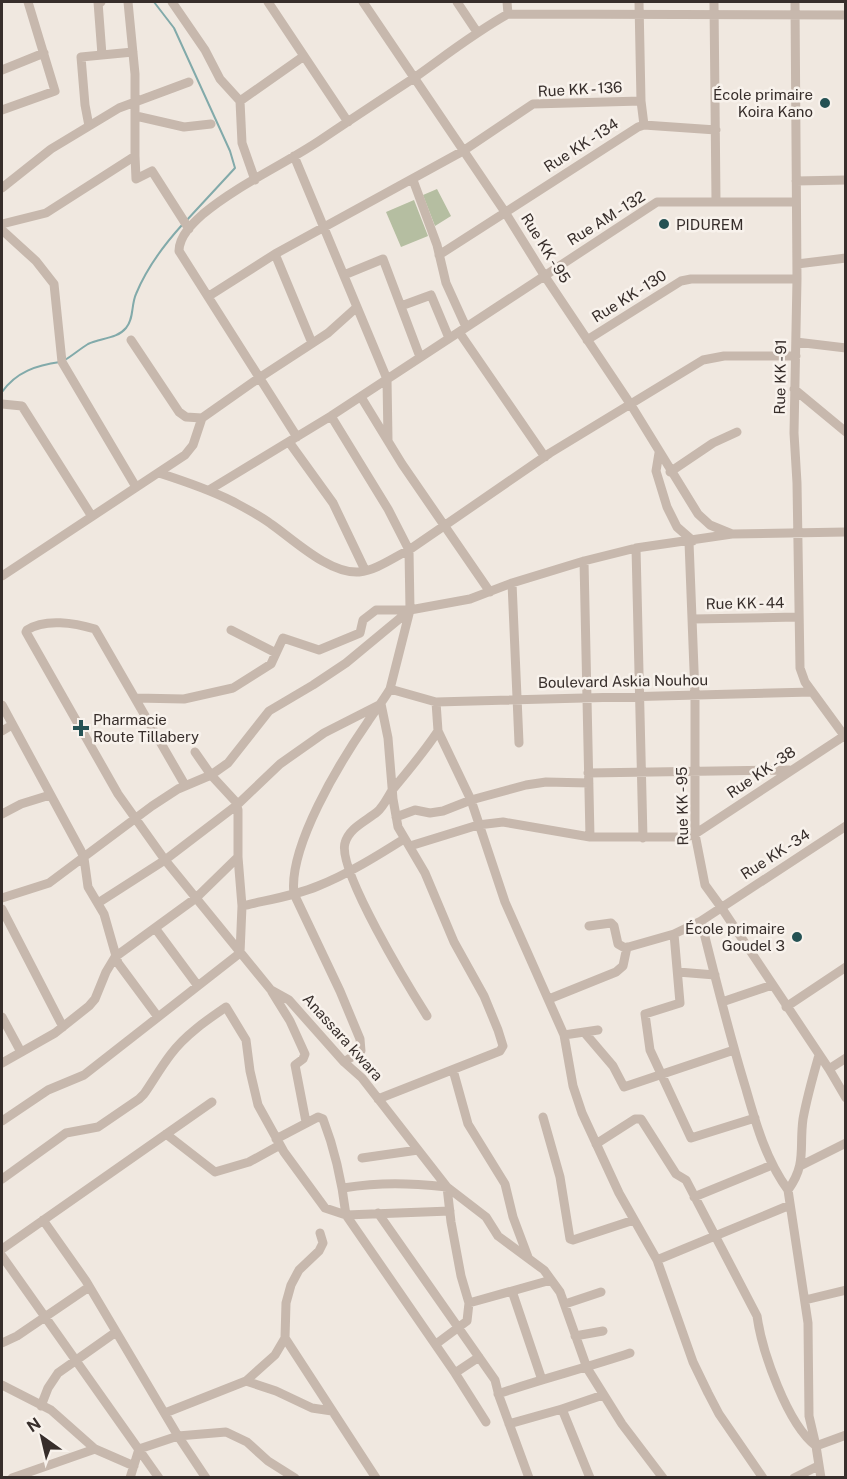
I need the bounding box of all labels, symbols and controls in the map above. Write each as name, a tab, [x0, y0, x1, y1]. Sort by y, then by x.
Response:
street label: Rue KK - 136	[537, 78, 623, 100]
place label: École primaire Koira Kano	[713, 86, 813, 120]
marker: École primaire Koira Kano	[818, 96, 832, 110]
street label: Rue KK - 134	[541, 115, 621, 175]
street label: Rue AM - 132	[564, 187, 648, 249]
street label: Rue KK - 95	[518, 210, 574, 286]
place label: PIDUREM	[676, 216, 744, 233]
marker: PIDUREM	[657, 217, 671, 231]
street label: Rue KK - 130	[589, 266, 669, 326]
street label: Rue KK - 91	[771, 339, 789, 415]
street label: Rue KK - 44	[705, 594, 785, 612]
street label: Boulevard Askia Nouhou	[538, 671, 708, 691]
place label: Pharmacie Route Tillabery	[93, 711, 199, 745]
marker: Pharmacie Route Tillabery	[74, 721, 88, 735]
street label: Rue KK - 38	[723, 743, 799, 801]
street label: Rue KK - 95	[673, 766, 691, 846]
street label: Rue KK - 34	[737, 825, 813, 883]
place label: École primaire Goudel 3	[685, 920, 785, 954]
marker: École primaire Goudel 3	[790, 930, 804, 944]
street label: Anassara kwara	[300, 990, 386, 1084]
north arrow	[12, 1407, 72, 1467]
text: N	[23, 1414, 44, 1436]

